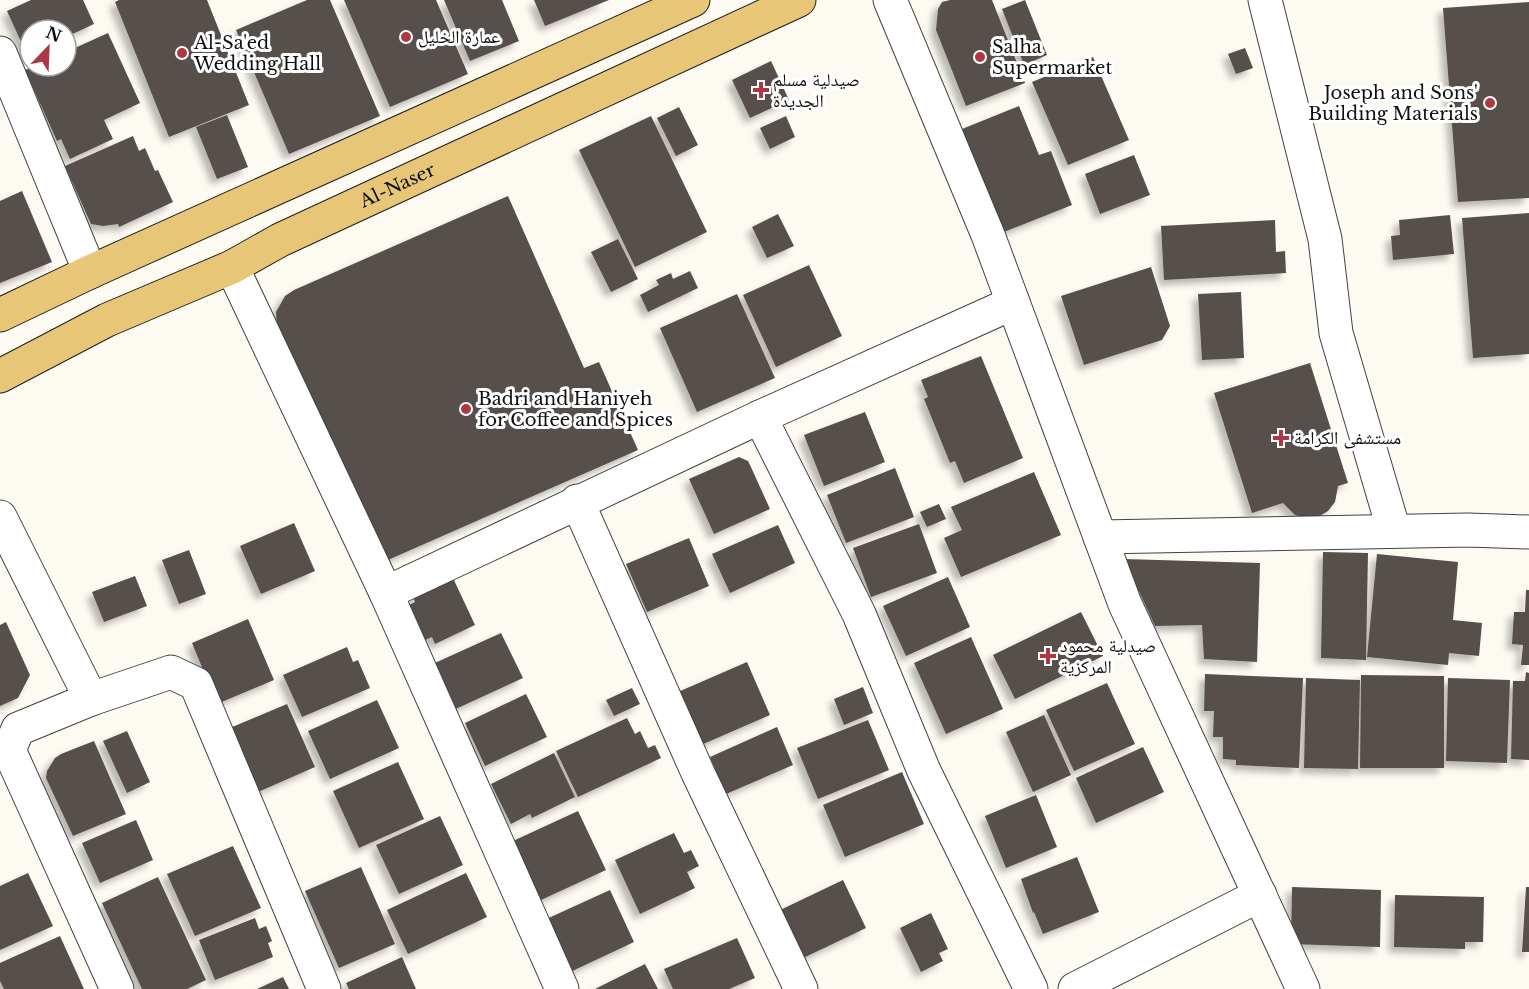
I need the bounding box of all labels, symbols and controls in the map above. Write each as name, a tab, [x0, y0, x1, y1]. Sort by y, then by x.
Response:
north arrow	[18, 18, 78, 78]
text: N	[43, 22, 65, 46]
place label: عمارة الخليل	[418, 26, 500, 48]
marker: عمارة الخليل	[399, 30, 413, 44]
place label: Al-Sa'ed Wedding Hall	[193, 32, 321, 75]
place label: Salha Supermarket	[992, 36, 1112, 79]
marker: Al-Sa'ed Wedding Hall	[175, 46, 189, 60]
marker: Salha Supermarket	[973, 50, 987, 64]
place label: صيدلية مسلم الجديدة	[773, 69, 860, 112]
place label: Joseph and Sons' Building Materials	[1308, 82, 1478, 125]
marker: صيدلية مسلم الجديدة	[754, 83, 768, 97]
marker: Joseph and Sons' Building Materials	[1483, 96, 1497, 110]
street label: Al-Naser	[355, 159, 439, 213]
place label: Badri and Haniyeh for Coffee and Spices	[478, 388, 673, 431]
marker: Badri and Haniyeh for Coffee and Spices	[459, 402, 473, 416]
place label: مستشفى الكرامة	[1294, 427, 1401, 449]
marker: مستشفى الكرامة	[1272, 429, 1290, 447]
place label: صيدلية محمود المركزية	[1060, 635, 1156, 678]
marker: صيدلية محمود المركزية	[1041, 649, 1055, 663]

